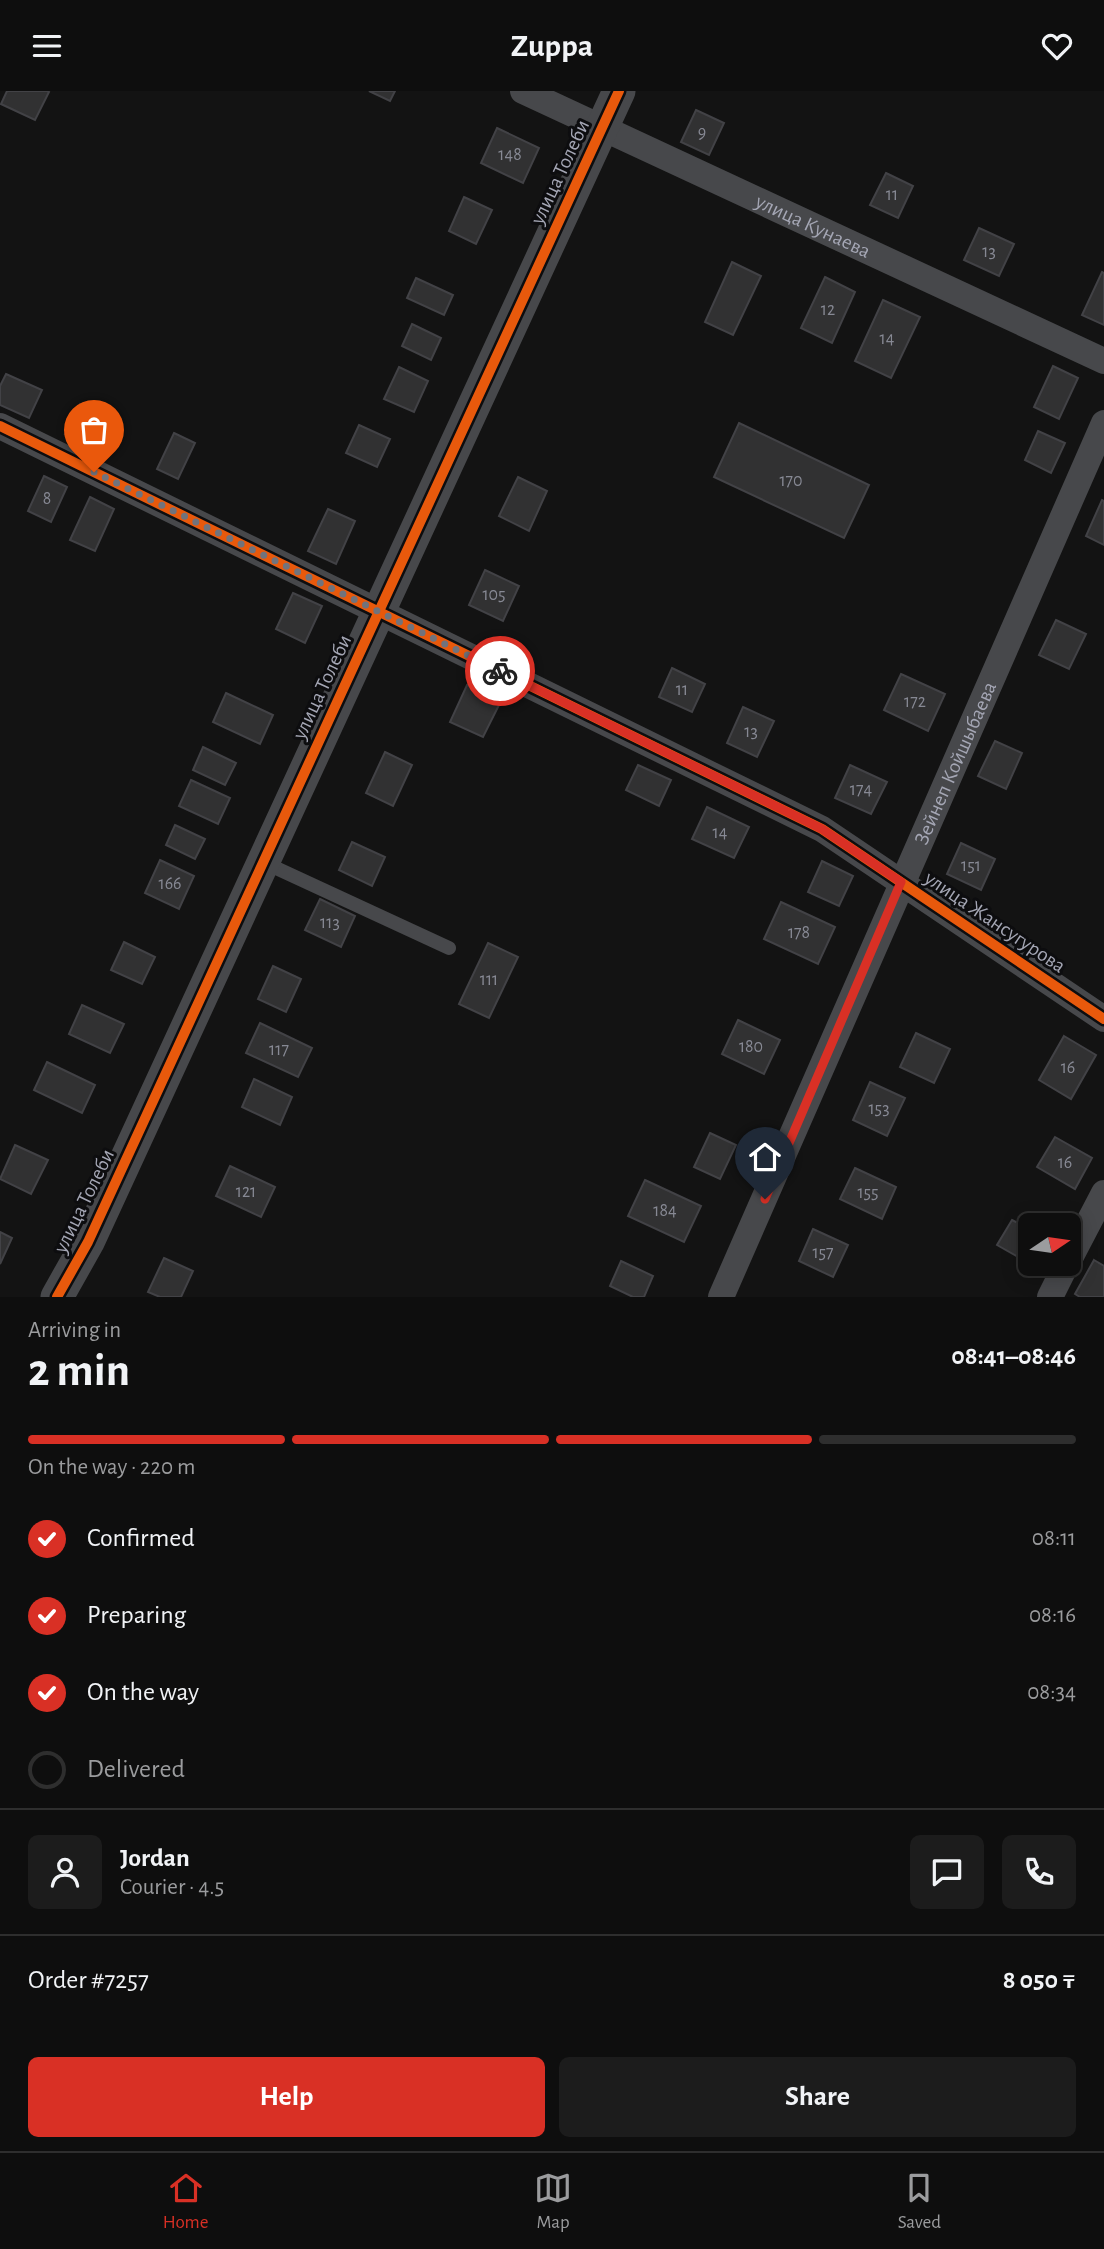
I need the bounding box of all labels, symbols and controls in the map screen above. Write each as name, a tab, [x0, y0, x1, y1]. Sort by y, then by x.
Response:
icon: menu	[28, 27, 66, 65]
icon: heart	[1038, 27, 1076, 65]
text: Zuppa	[511, 30, 593, 62]
street label: улица Толеби	[526, 116, 593, 228]
house number: 9	[698, 124, 706, 142]
house number: 148	[498, 146, 522, 164]
house number: 11	[886, 186, 898, 204]
street label: улица Кунаева	[752, 190, 874, 262]
house number: 13	[982, 243, 996, 261]
house number: 12	[821, 301, 835, 319]
house number: 14	[880, 330, 895, 348]
pin	[64, 400, 124, 472]
icon: bag	[75, 411, 113, 449]
house number: 170	[779, 472, 803, 490]
house number: 8	[43, 490, 51, 508]
house number: 105	[482, 586, 506, 604]
street label: улица Толеби	[288, 631, 355, 743]
courier	[465, 636, 535, 706]
icon: bike	[481, 652, 519, 690]
street label: Зейнеп Койшыбаева	[910, 678, 1000, 848]
house number: 11	[676, 681, 688, 699]
house number: 172	[904, 693, 926, 711]
house number: 13	[744, 723, 758, 741]
house number: 174	[850, 781, 873, 799]
house number: 14	[713, 824, 728, 842]
house number: 151	[961, 857, 981, 875]
street label: улица Жансугурова	[920, 867, 1070, 977]
house number: 166	[158, 875, 182, 893]
house number: 113	[320, 914, 340, 932]
house number: 178	[788, 924, 810, 942]
house number: 111	[480, 971, 498, 989]
house number: 180	[739, 1038, 763, 1056]
house number: 117	[269, 1041, 289, 1059]
house number: 16	[1061, 1059, 1075, 1077]
house number: 153	[868, 1100, 890, 1118]
pin	[735, 1127, 795, 1199]
icon: home	[746, 1138, 784, 1176]
street label: улица Толеби	[49, 1146, 118, 1257]
house number: 16	[1058, 1154, 1072, 1172]
house number: 121	[236, 1183, 256, 1201]
house number: 155	[857, 1184, 879, 1202]
house number: 184	[653, 1202, 677, 1220]
north arrow	[1018, 1213, 1082, 1276]
map controls	[1018, 1213, 1081, 1276]
house number: 157	[812, 1244, 834, 1262]
text: Arriving in	[28, 1319, 121, 1342]
text: 08:41–08:46	[951, 1343, 1076, 1369]
text: 2 min	[28, 1348, 130, 1394]
text: On the way · 220 m	[28, 1456, 195, 1479]
icon: check	[28, 1520, 66, 1558]
text: Confirmed	[87, 1525, 195, 1551]
text: 08:11	[1032, 1527, 1076, 1550]
icon: check	[28, 1597, 66, 1635]
text: Preparing	[87, 1602, 186, 1628]
text: 08:16	[1029, 1604, 1076, 1627]
icon: check	[28, 1674, 66, 1712]
text: On the way	[87, 1679, 199, 1705]
text: 08:34	[1027, 1681, 1076, 1704]
text: Delivered	[87, 1756, 185, 1782]
button: person	[28, 1835, 102, 1909]
button: chat	[910, 1835, 984, 1909]
button: phone	[1002, 1835, 1076, 1909]
text: Jordan	[120, 1845, 190, 1871]
text: Courier · 4.5	[120, 1876, 224, 1899]
text: Order #7257	[28, 1967, 149, 1993]
text: 8 050 ₸	[1003, 1967, 1076, 1993]
button: Help	[28, 2057, 545, 2137]
button: Share	[559, 2057, 1076, 2137]
tab: Home	[163, 2169, 209, 2234]
tab: Map	[534, 2169, 572, 2234]
tab: Saved	[898, 2169, 941, 2234]

